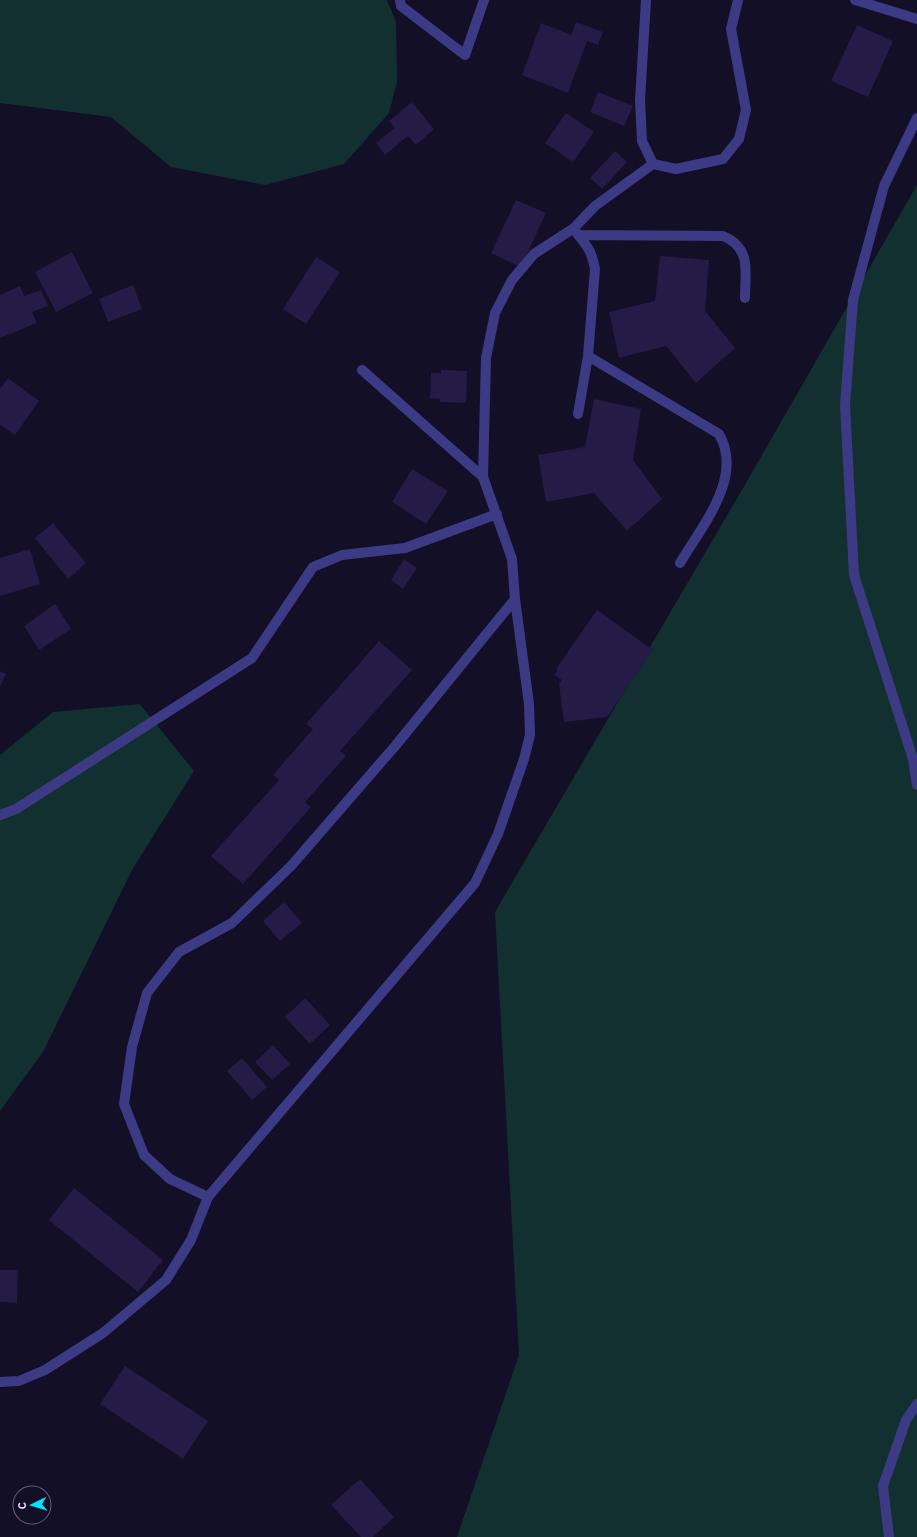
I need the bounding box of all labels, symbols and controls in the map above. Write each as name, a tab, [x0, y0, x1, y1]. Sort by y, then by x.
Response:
north arrow	[12, 1485, 52, 1525]
text: С	[15, 1502, 29, 1510]

